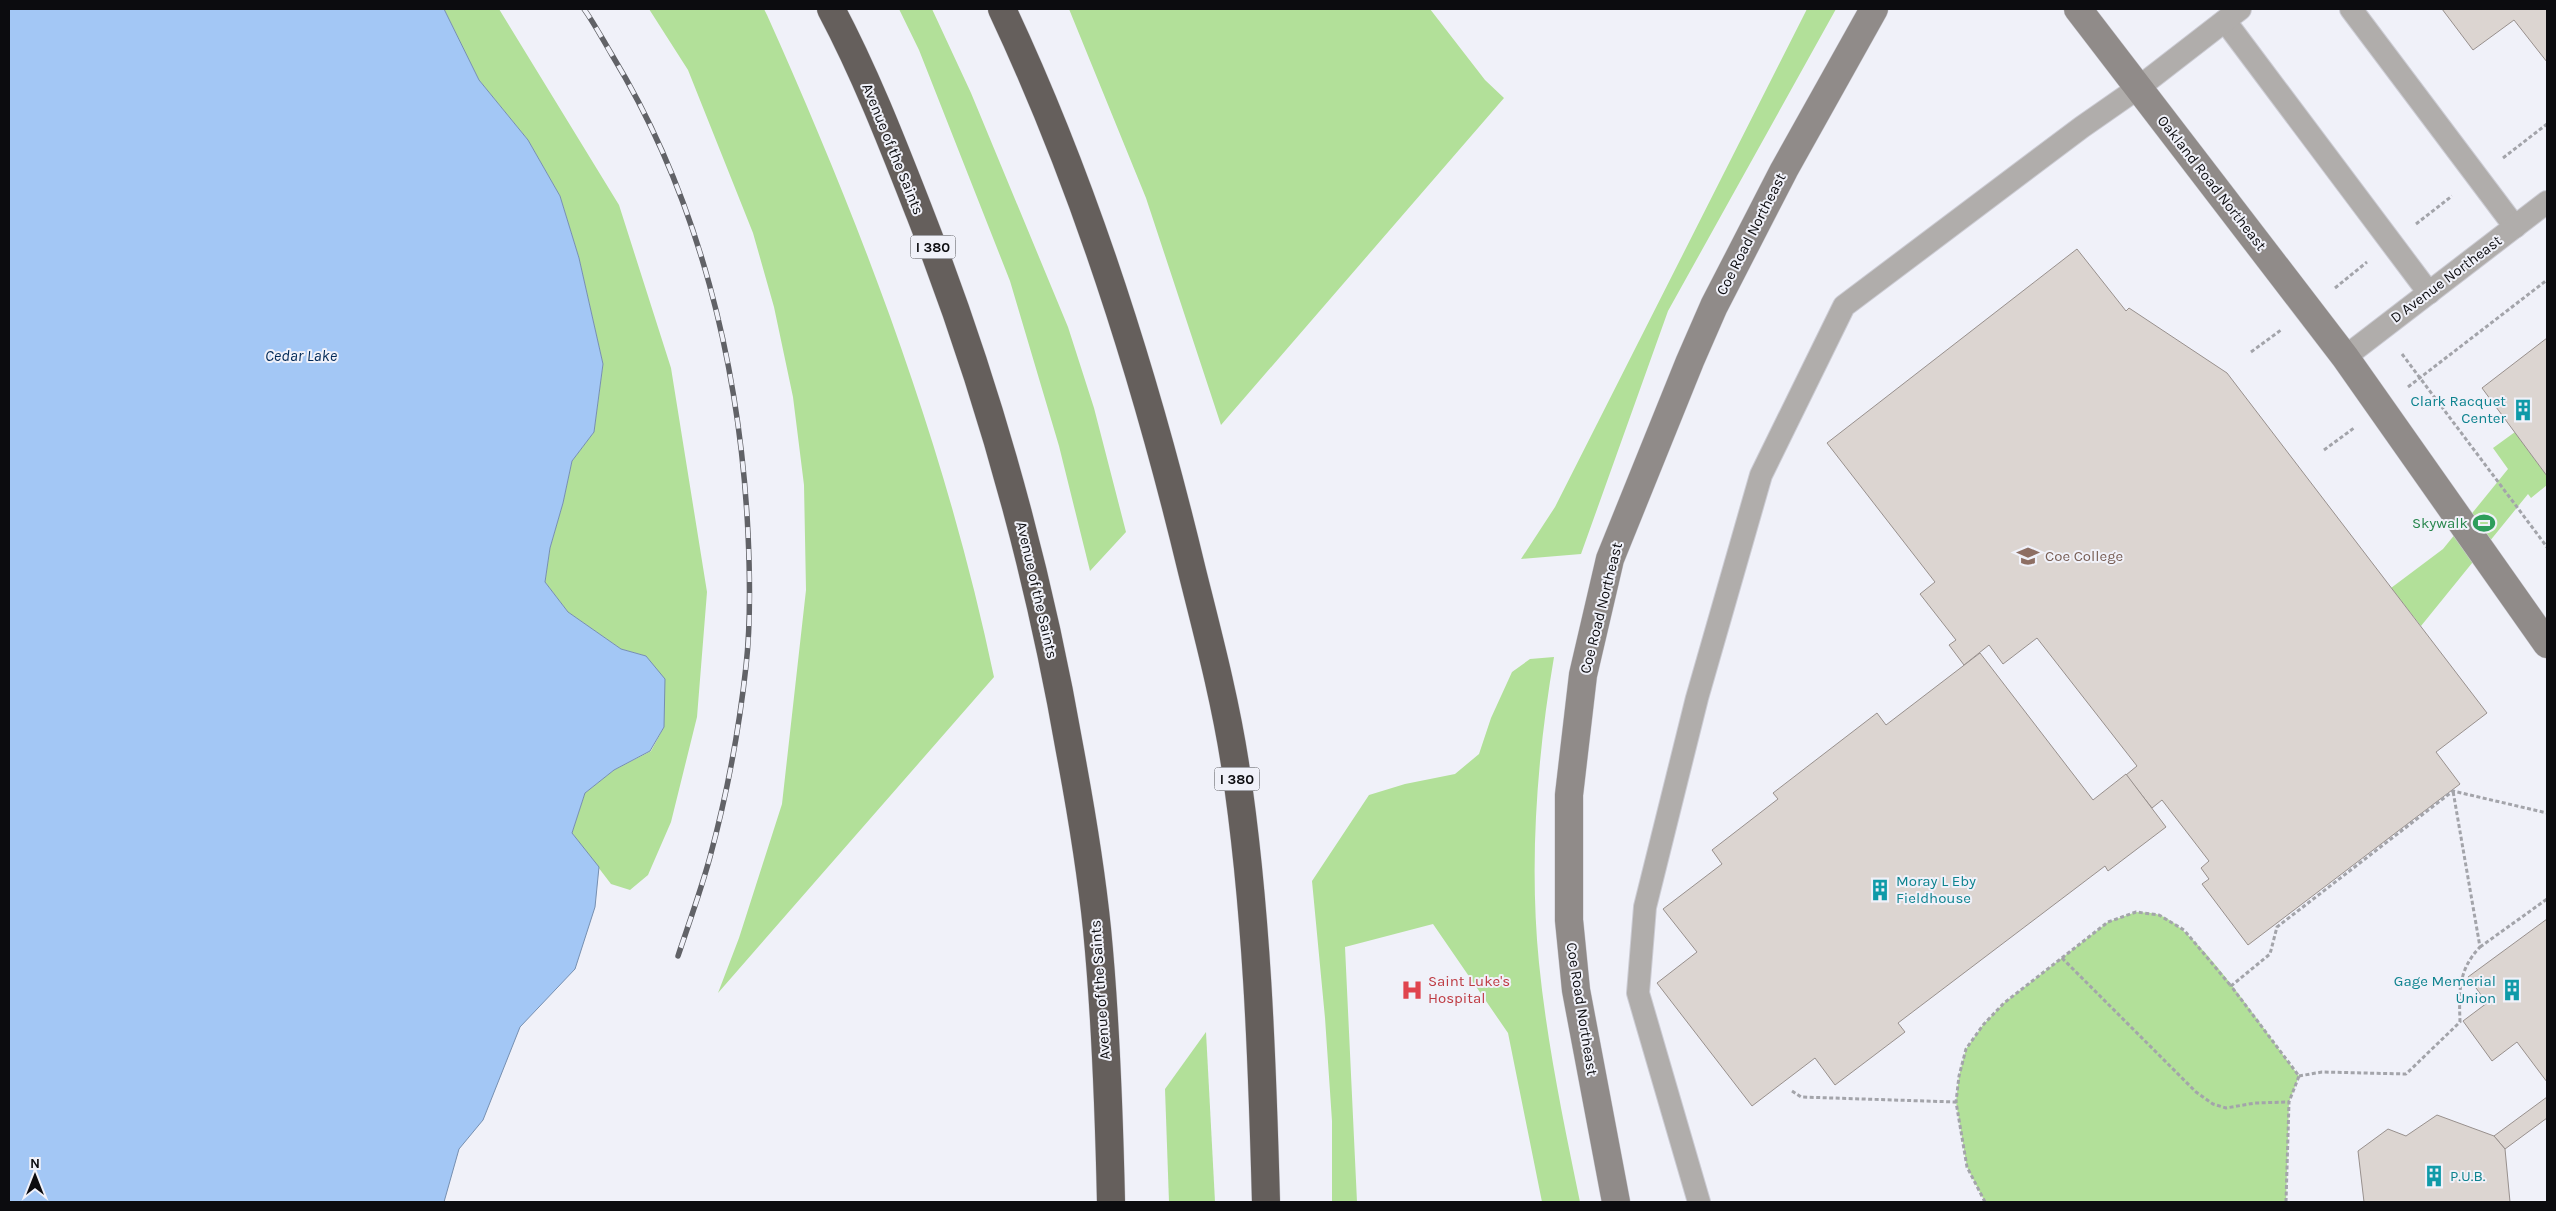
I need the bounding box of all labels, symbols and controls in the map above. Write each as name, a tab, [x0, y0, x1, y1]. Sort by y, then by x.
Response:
street label: Avenue of the Saints	[858, 81, 928, 217]
street label: Oakland Road Northeast	[2154, 112, 2271, 254]
street label: Coe Road Northeast	[1712, 170, 1790, 298]
street label: D Avenue Northeast	[2387, 231, 2505, 327]
road number: I 380	[910, 236, 956, 258]
water label: Cedar Lake	[265, 346, 338, 365]
place label: Clark Racquet Center	[2411, 392, 2507, 427]
building icon: Clark Racquet Center	[2510, 397, 2536, 423]
sports icon: Skywalk	[2471, 510, 2497, 536]
place label: Skywalk	[2412, 514, 2468, 532]
street label: Avenue of the Saints	[1012, 520, 1062, 660]
street label: Coe Road Northeast	[1576, 540, 1626, 676]
school or university icon: Coe College	[2015, 543, 2041, 569]
place label: Coe College	[2045, 547, 2123, 565]
road number: I 380	[1214, 768, 1260, 791]
place label: Moray L Eby Fieldhouse	[1896, 872, 1976, 907]
building icon: Moray L Eby Fieldhouse	[1867, 877, 1893, 903]
street label: Avenue of the Saints	[1086, 919, 1114, 1061]
street label: Coe Road Northeast	[1563, 941, 1601, 1077]
place label: Saint Luke's Hospital	[1428, 972, 1510, 1007]
place label: Gage Memerial Union	[2394, 972, 2496, 1007]
hospital icon: Saint Luke's Hospital	[1399, 977, 1425, 1003]
building icon: Gage Memerial Union	[2499, 977, 2525, 1003]
north arrow	[10, 1151, 60, 1201]
text: N	[30, 1155, 40, 1172]
building icon: P.U.B.	[2421, 1163, 2447, 1189]
place label: P.U.B.	[2450, 1167, 2486, 1185]

